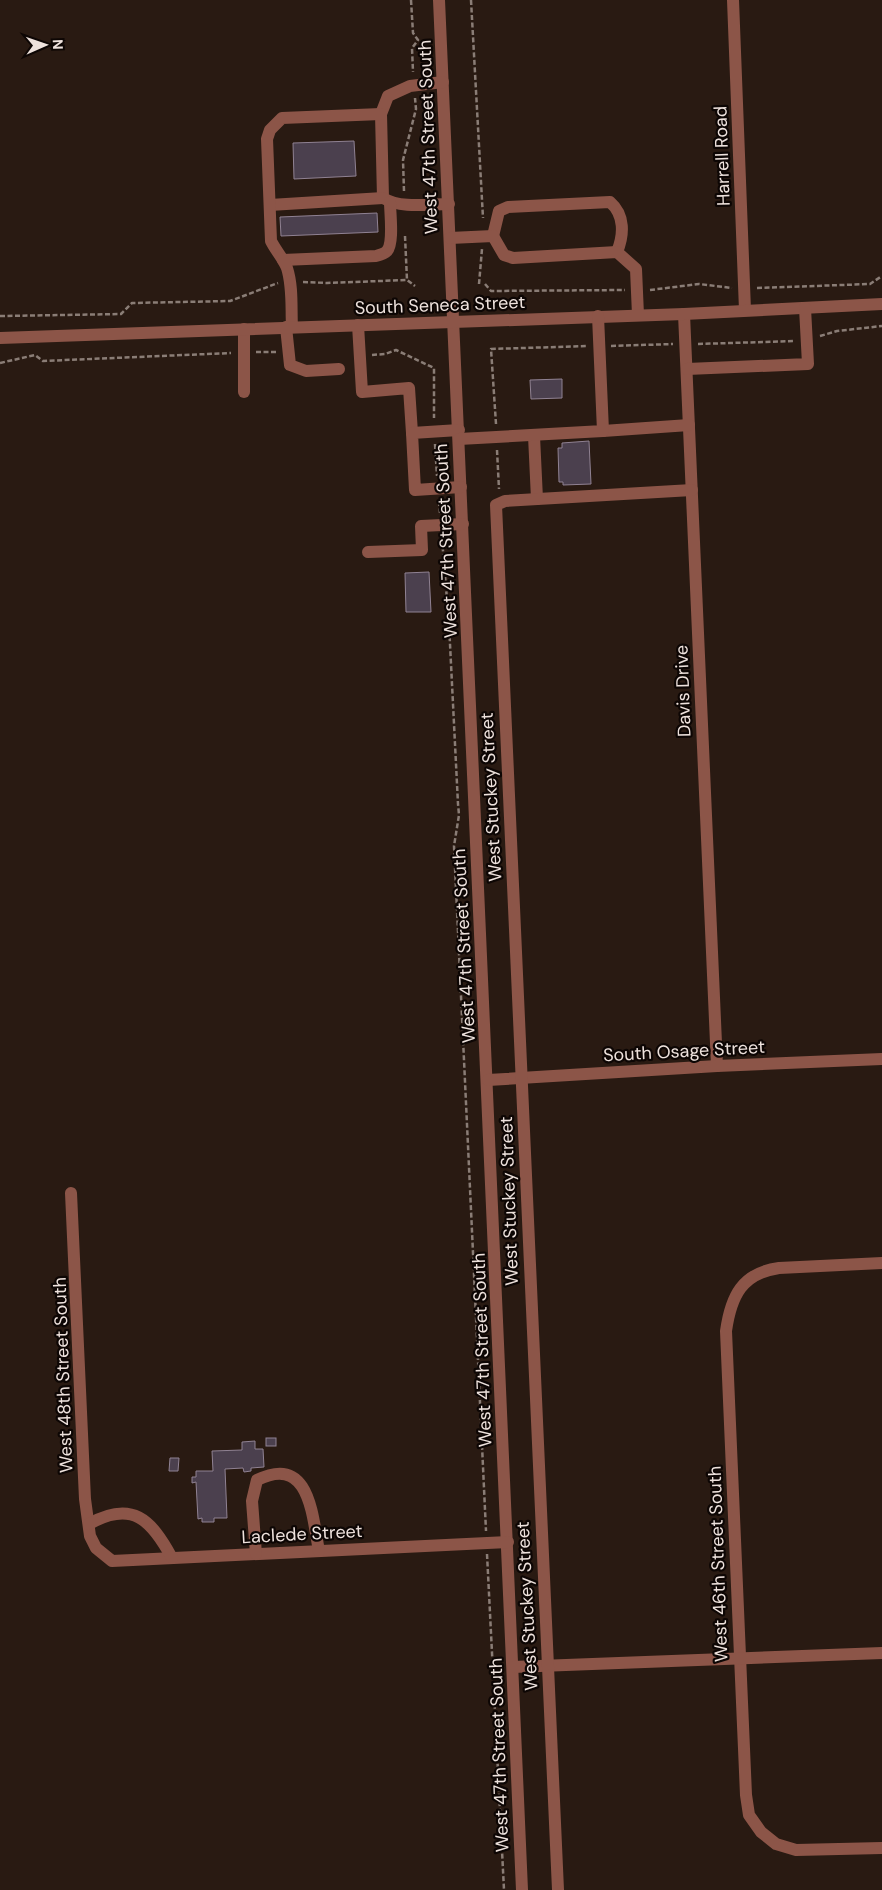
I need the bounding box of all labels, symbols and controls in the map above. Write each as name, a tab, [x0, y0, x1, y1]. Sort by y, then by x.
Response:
north arrow	[20, 20, 70, 70]
text: N	[49, 39, 67, 50]
street label: West 47th Street South	[413, 39, 443, 235]
street label: Harrell Road	[708, 106, 736, 206]
street label: South Seneca Street	[354, 290, 526, 320]
street label: West 47th Street South	[429, 443, 463, 639]
street label: Davis Drive	[669, 645, 697, 737]
street label: West Stuckey Street	[475, 712, 507, 882]
street label: West 47th Street South	[447, 848, 481, 1044]
street label: South Osage Street	[602, 1035, 766, 1067]
street label: West Stuckey Street	[494, 1116, 524, 1286]
street label: West 47th Street South	[467, 1252, 497, 1448]
street label: West 48th Street South	[48, 1277, 78, 1473]
street label: West 46th Street South	[703, 1466, 733, 1662]
street label: Laclede Street	[241, 1519, 363, 1549]
street label: West Stuckey Street	[511, 1521, 543, 1691]
street label: West 47th Street South	[484, 1657, 514, 1853]

